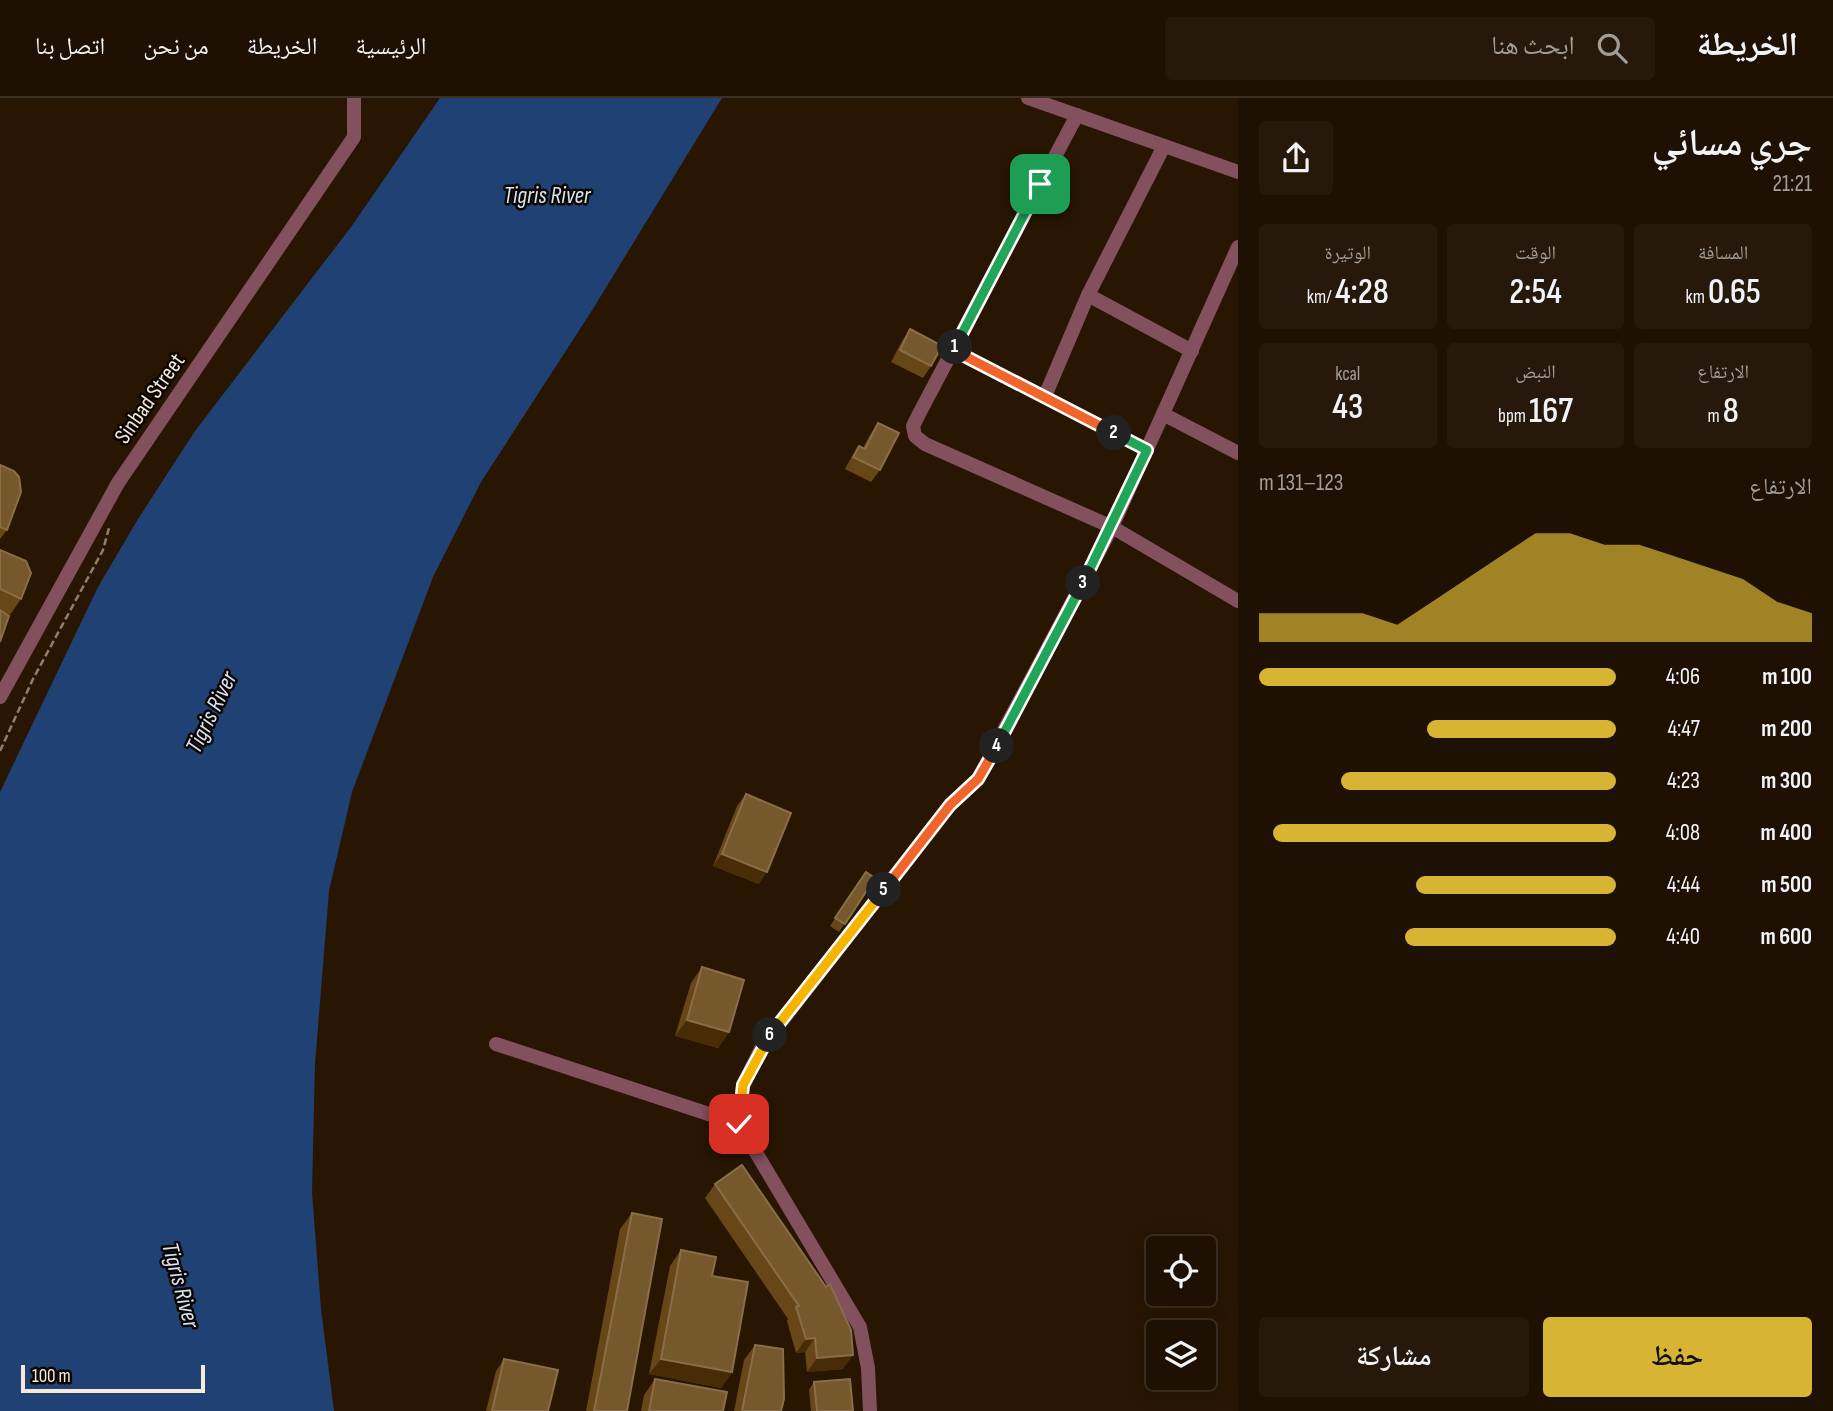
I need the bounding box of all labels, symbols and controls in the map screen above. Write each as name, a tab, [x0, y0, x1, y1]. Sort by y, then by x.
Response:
search box	[1165, 17, 1655, 80]
text: الخريطة	[1697, 25, 1798, 65]
icon: search	[1593, 29, 1631, 67]
text: ابحث هنا	[1491, 31, 1575, 62]
text: اتصل بنا	[35, 32, 105, 61]
text: من نحن	[143, 32, 209, 61]
text: الخريطة	[247, 32, 317, 61]
text: الرئيسية	[355, 32, 427, 61]
button: share	[1259, 121, 1333, 195]
text: جري مسائي	[1652, 121, 1812, 166]
pin	[1010, 154, 1070, 214]
icon: arrive	[1021, 165, 1059, 203]
text: 21:21	[1772, 170, 1812, 198]
water label: Tigris River	[503, 181, 592, 210]
text: الوتيرة	[1325, 242, 1371, 265]
text: الوقت	[1515, 242, 1556, 265]
text: المسافة	[1698, 242, 1748, 265]
text: 4:28	[1335, 271, 1389, 314]
text: 2:54	[1509, 271, 1562, 314]
text: 0.65	[1708, 271, 1761, 314]
text: /km	[1307, 286, 1335, 309]
text: km	[1686, 286, 1708, 309]
pin: 1	[937, 330, 972, 364]
text: 1	[951, 335, 958, 358]
street label: Sinbad Street	[108, 348, 191, 449]
text: النبض	[1515, 361, 1556, 384]
text: الارتفاع	[1697, 361, 1749, 384]
text: kcal	[1335, 363, 1360, 386]
text: 43	[1332, 386, 1363, 429]
text: 167	[1529, 390, 1573, 433]
text: 8	[1723, 390, 1739, 433]
text: bpm	[1498, 405, 1529, 428]
text: m	[1708, 405, 1723, 428]
pin: 2	[1096, 416, 1132, 450]
text: 2	[1109, 421, 1118, 444]
text: 123–131 m	[1259, 469, 1343, 497]
text: الارتفاع	[1749, 473, 1812, 501]
pin: 3	[1066, 566, 1100, 601]
text: 3	[1078, 571, 1087, 594]
text: 4:06	[1666, 663, 1700, 691]
text: 100 m	[1762, 663, 1812, 691]
water label: Tigris River	[179, 666, 244, 758]
text: 4:47	[1667, 715, 1700, 743]
text: 200 m	[1761, 715, 1812, 743]
pin: 4	[979, 728, 1014, 764]
text: 4	[992, 734, 1001, 757]
text: 4:23	[1667, 767, 1700, 795]
text: 300 m	[1761, 767, 1812, 795]
text: 4:08	[1666, 819, 1700, 847]
text: 400 m	[1761, 819, 1812, 847]
text: 4:44	[1667, 871, 1700, 899]
text: 500 m	[1761, 871, 1812, 899]
pin: 5	[866, 872, 902, 908]
text: 5	[879, 878, 888, 901]
text: 4:40	[1666, 923, 1700, 951]
text: 600 m	[1760, 923, 1812, 951]
pin: 6	[752, 1018, 788, 1052]
text: 6	[765, 1023, 774, 1046]
pin	[709, 1094, 769, 1154]
icon: check	[720, 1105, 758, 1143]
map controls	[1146, 1236, 1216, 1390]
button: locate	[1146, 1236, 1216, 1306]
water label: Tigris River	[155, 1239, 206, 1332]
button: مشاركة	[1259, 1317, 1529, 1397]
button: حفظ	[1543, 1317, 1812, 1397]
button: layers	[1146, 1320, 1216, 1390]
scale bar	[21, 1362, 205, 1394]
text: 100 m	[32, 1365, 71, 1388]

